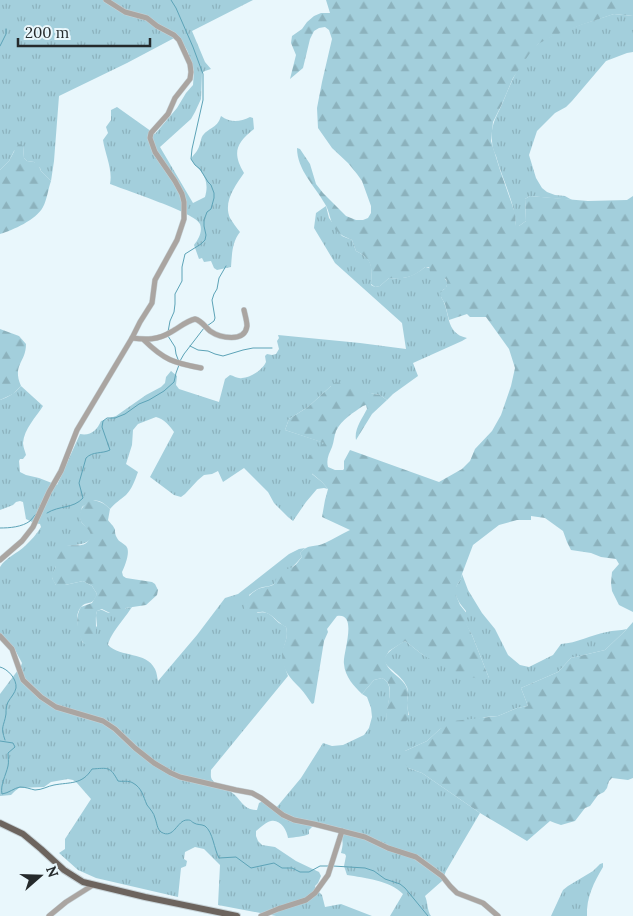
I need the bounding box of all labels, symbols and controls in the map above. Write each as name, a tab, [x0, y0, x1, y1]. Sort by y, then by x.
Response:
scale bar	[18, 15, 150, 47]
text: 200 m	[25, 23, 69, 42]
north arrow	[15, 851, 65, 901]
text: N	[42, 863, 63, 880]

